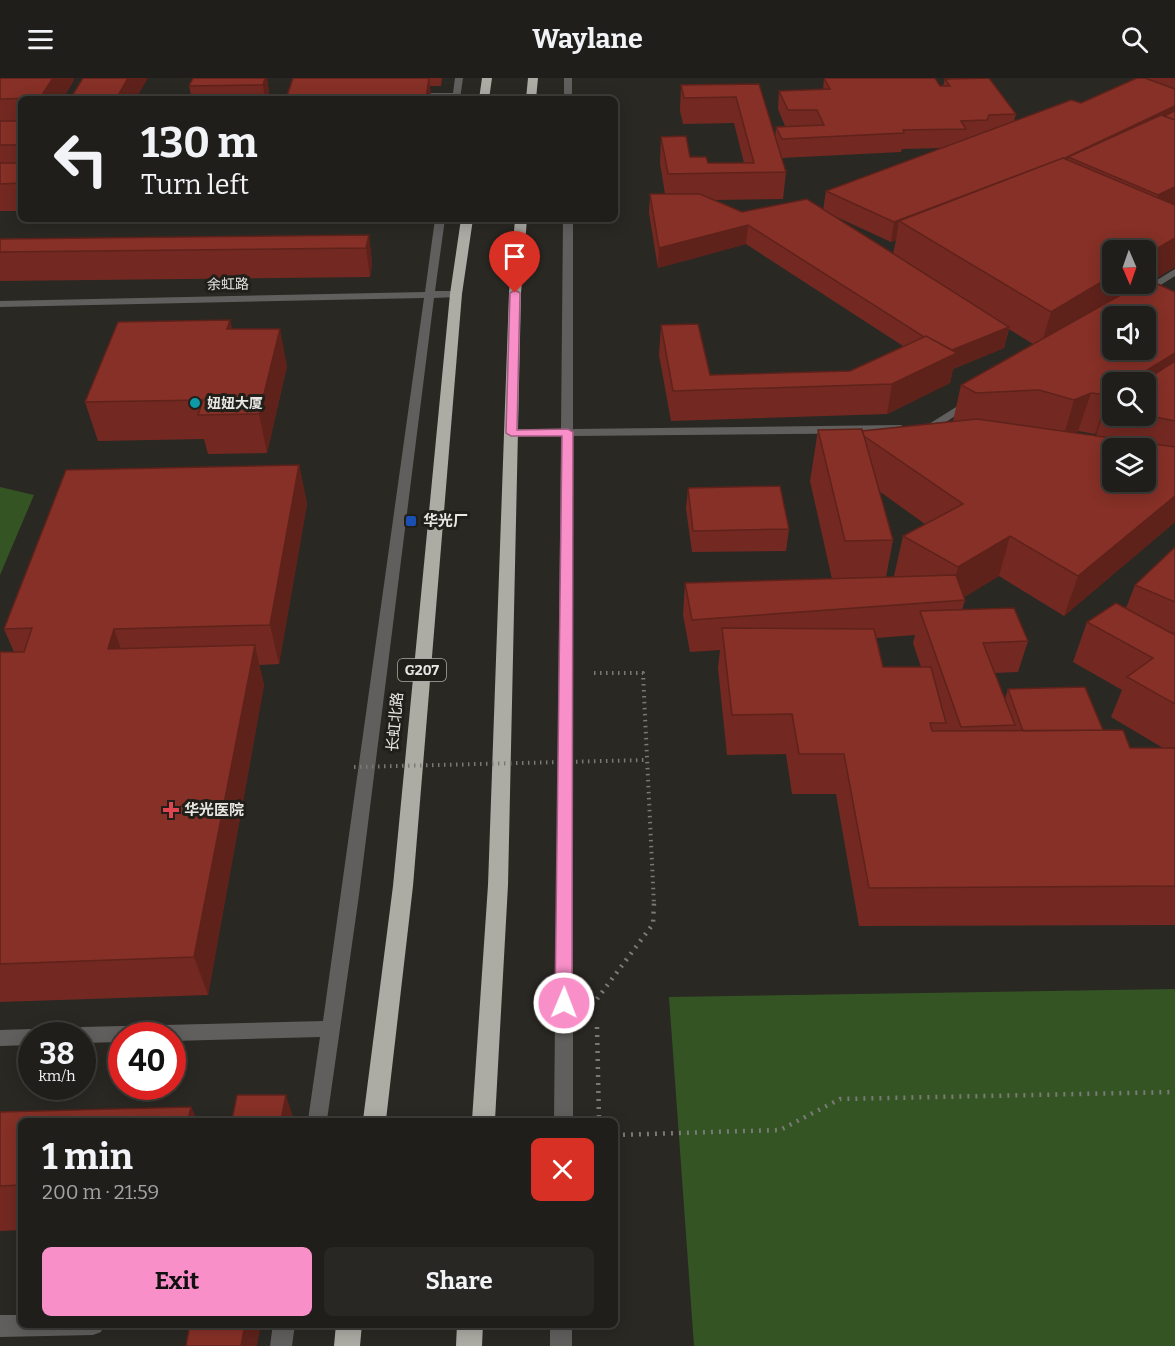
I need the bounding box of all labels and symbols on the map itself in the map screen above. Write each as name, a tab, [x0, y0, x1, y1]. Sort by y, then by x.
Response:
pin	[489, 231, 540, 293]
north arrow	[1102, 240, 1156, 294]
street label: 余虹路	[207, 276, 249, 293]
place label: 妞妞大厦	[207, 395, 263, 412]
marker: 妞妞大厦	[188, 396, 202, 410]
place label: 华光厂	[423, 512, 468, 530]
marker: 华光厂	[404, 514, 418, 528]
road number: G207	[398, 659, 446, 681]
street label: 长虹北路	[383, 691, 407, 753]
marker: 华光医院	[162, 801, 180, 819]
place label: 华光医院	[184, 801, 244, 819]
position arrow	[532, 971, 596, 1035]
speed limit sign: 40	[108, 1022, 186, 1100]

